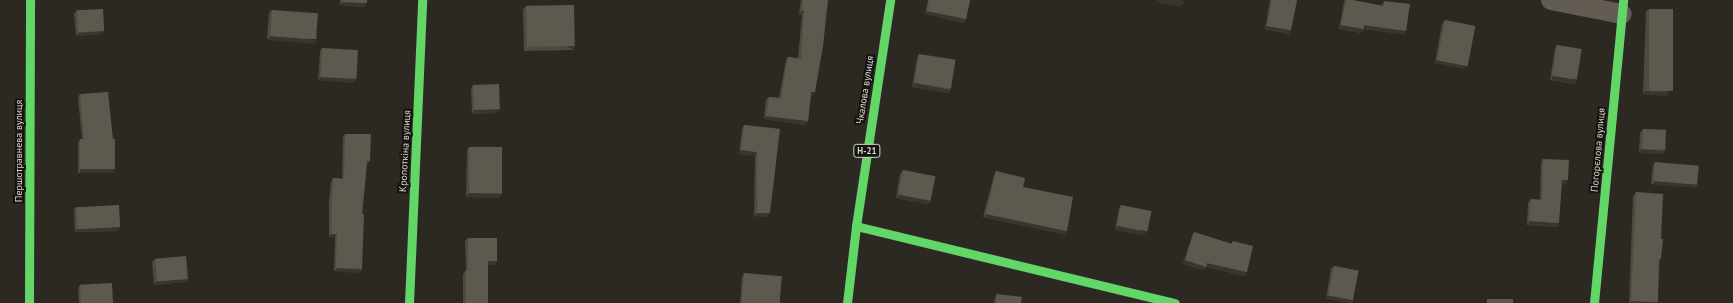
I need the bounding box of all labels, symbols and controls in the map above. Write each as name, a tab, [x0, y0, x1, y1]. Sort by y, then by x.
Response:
street label: Чкалова вулиця	[854, 55, 876, 125]
street label: Першотравнева вулиця	[13, 100, 25, 202]
street label: Погорєлова вулиця	[1588, 108, 1608, 192]
street label: Кропоткіна вулиця	[397, 110, 413, 192]
road number: Н-21	[853, 144, 881, 158]

